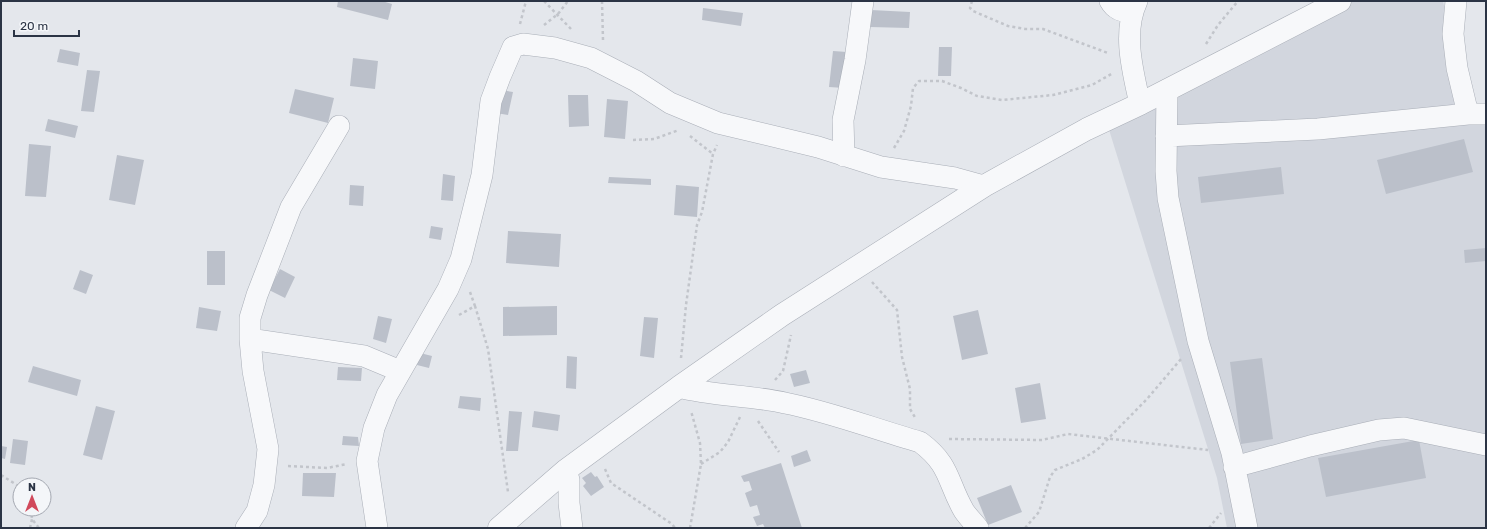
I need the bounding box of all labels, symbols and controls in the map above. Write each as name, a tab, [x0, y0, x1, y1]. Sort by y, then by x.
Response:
scale bar	[14, 12, 79, 38]
text: 20 m	[20, 19, 48, 33]
north arrow	[12, 477, 52, 517]
text: N	[28, 481, 36, 494]

